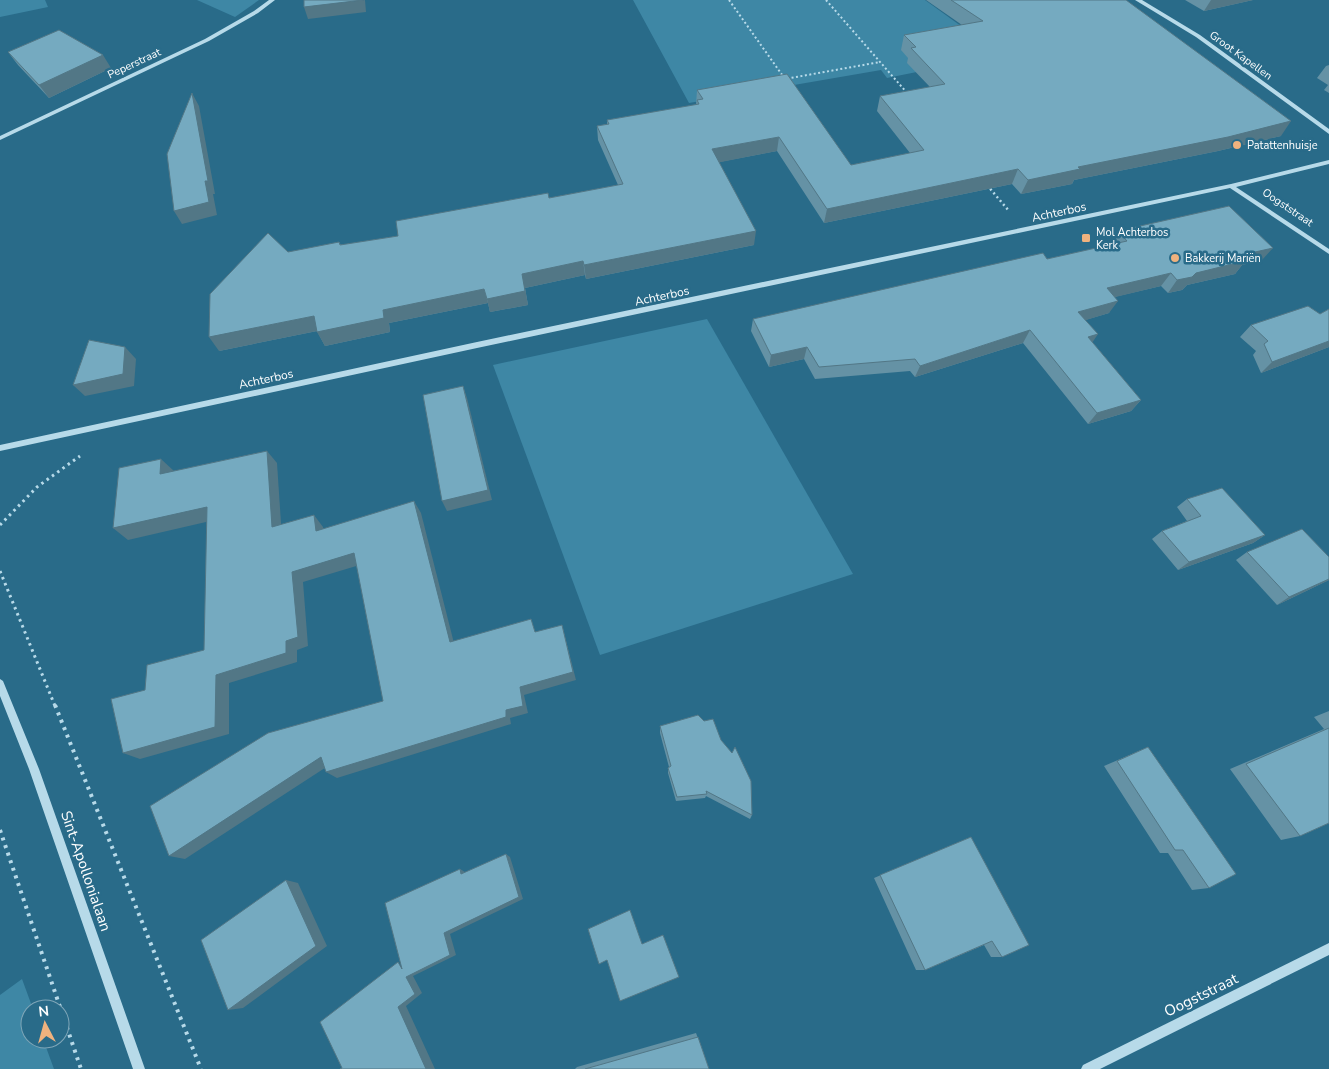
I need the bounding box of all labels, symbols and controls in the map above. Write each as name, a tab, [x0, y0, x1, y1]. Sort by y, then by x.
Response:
street label: Groot Kapellen	[1206, 28, 1275, 83]
street label: Peperstraat	[105, 45, 163, 82]
place label: Patattenhuisje	[1247, 138, 1318, 153]
marker: Patattenhuisje	[1231, 139, 1243, 151]
street label: Oogststraat	[1259, 185, 1316, 230]
street label: Achterbos	[1030, 198, 1088, 226]
place label: Mol Achterbos Kerk	[1096, 225, 1168, 253]
marker: Mol Achterbos Kerk	[1080, 232, 1092, 244]
place label: Bakkerij Mariën	[1185, 251, 1261, 266]
marker: Bakkerij Mariën	[1169, 252, 1181, 264]
street label: Achterbos	[633, 282, 691, 310]
street label: Achterbos	[237, 365, 295, 393]
street label: Sint-Apollonialaan	[56, 808, 116, 934]
street label: Oogststraat	[1161, 968, 1242, 1021]
north arrow	[20, 999, 70, 1049]
text: N	[37, 1002, 50, 1022]

